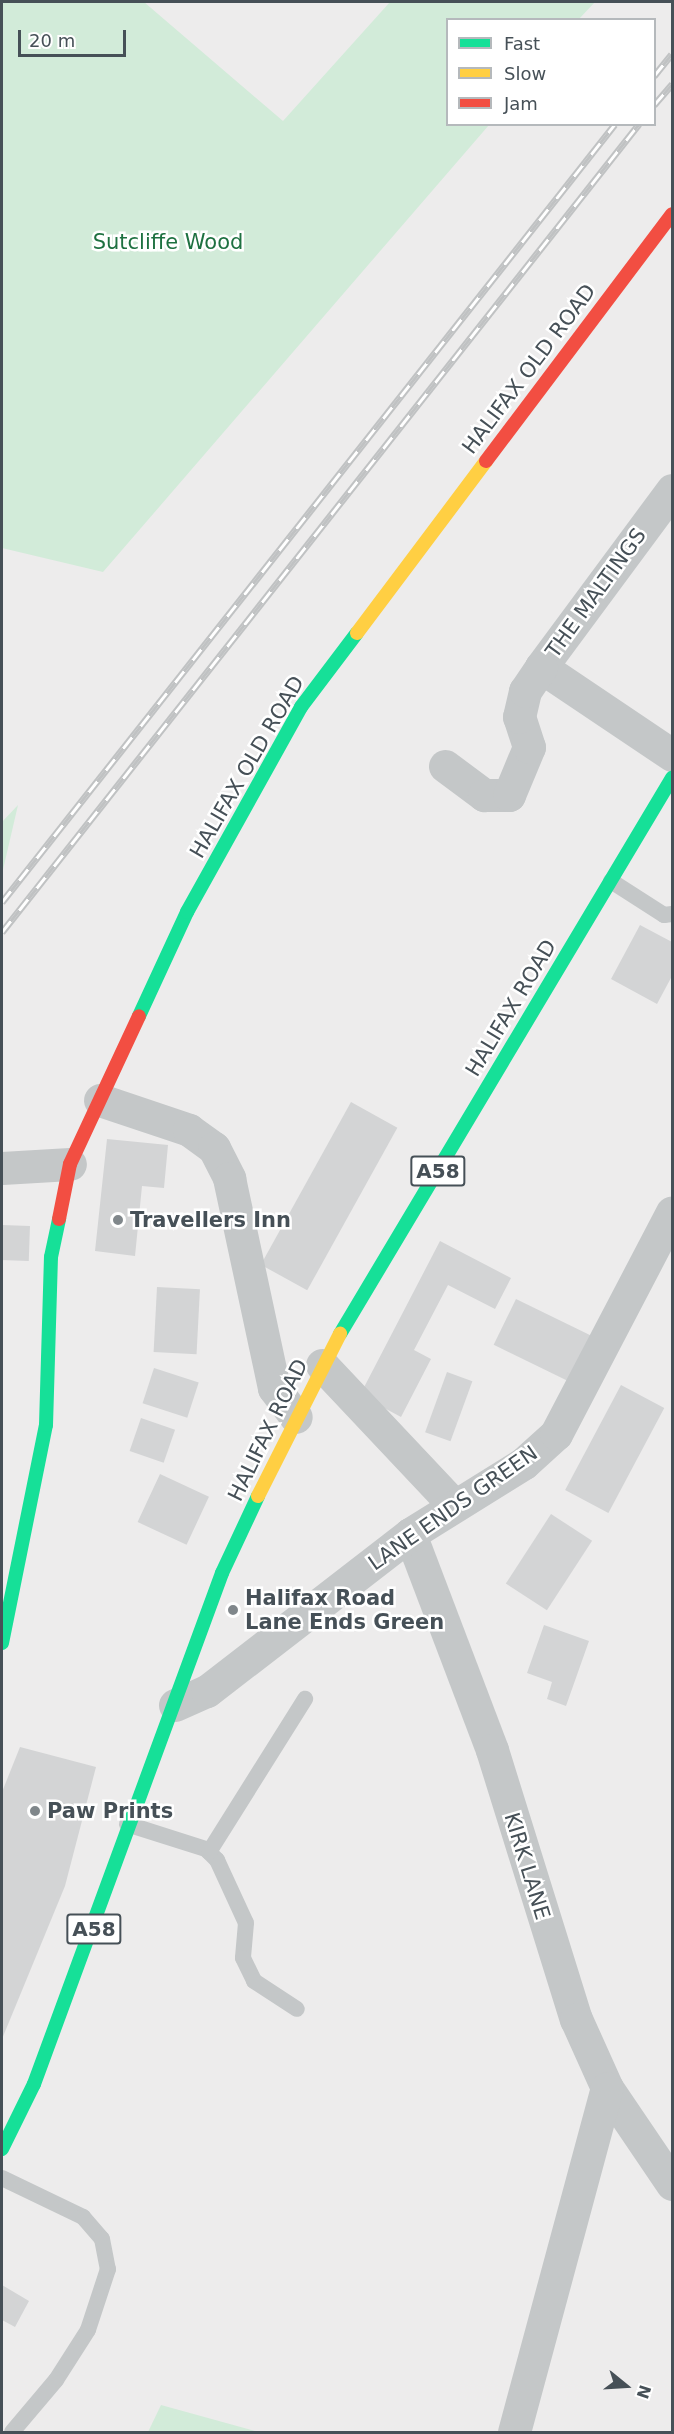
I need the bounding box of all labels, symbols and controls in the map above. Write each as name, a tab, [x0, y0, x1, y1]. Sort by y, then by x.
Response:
scale bar	[21, 18, 129, 56]
legend	[446, 18, 656, 126]
text: 20 m	[29, 30, 75, 51]
text: Fast	[504, 33, 540, 54]
text: Slow	[504, 63, 546, 84]
text: Jam	[504, 93, 538, 114]
park label: Sutcliffe Wood	[93, 229, 243, 255]
street label: HALIFAX OLD ROAD	[457, 279, 601, 459]
street label: THE MALTINGS	[540, 523, 652, 663]
street label: HALIFAX OLD ROAD	[185, 672, 309, 862]
street label: HALIFAX ROAD	[460, 935, 562, 1081]
road number: A58	[410, 1154, 466, 1188]
place label: Travellers Inn	[130, 1207, 291, 1233]
marker: Travellers Inn	[111, 1213, 125, 1227]
street label: HALIFAX ROAD	[223, 1355, 313, 1505]
street label: LANE ENDS GREEN	[364, 1440, 542, 1576]
place label: Halifax Road Lane Ends Green	[245, 1585, 444, 1635]
marker: Halifax Road Lane Ends Green	[226, 1603, 240, 1617]
place label: Paw Prints	[47, 1798, 173, 1824]
marker: Paw Prints	[28, 1804, 42, 1818]
street label: KIRK LANE	[499, 1809, 555, 1923]
road number: A58	[66, 1912, 122, 1946]
north arrow	[596, 2356, 656, 2416]
text: N	[632, 2382, 655, 2401]

